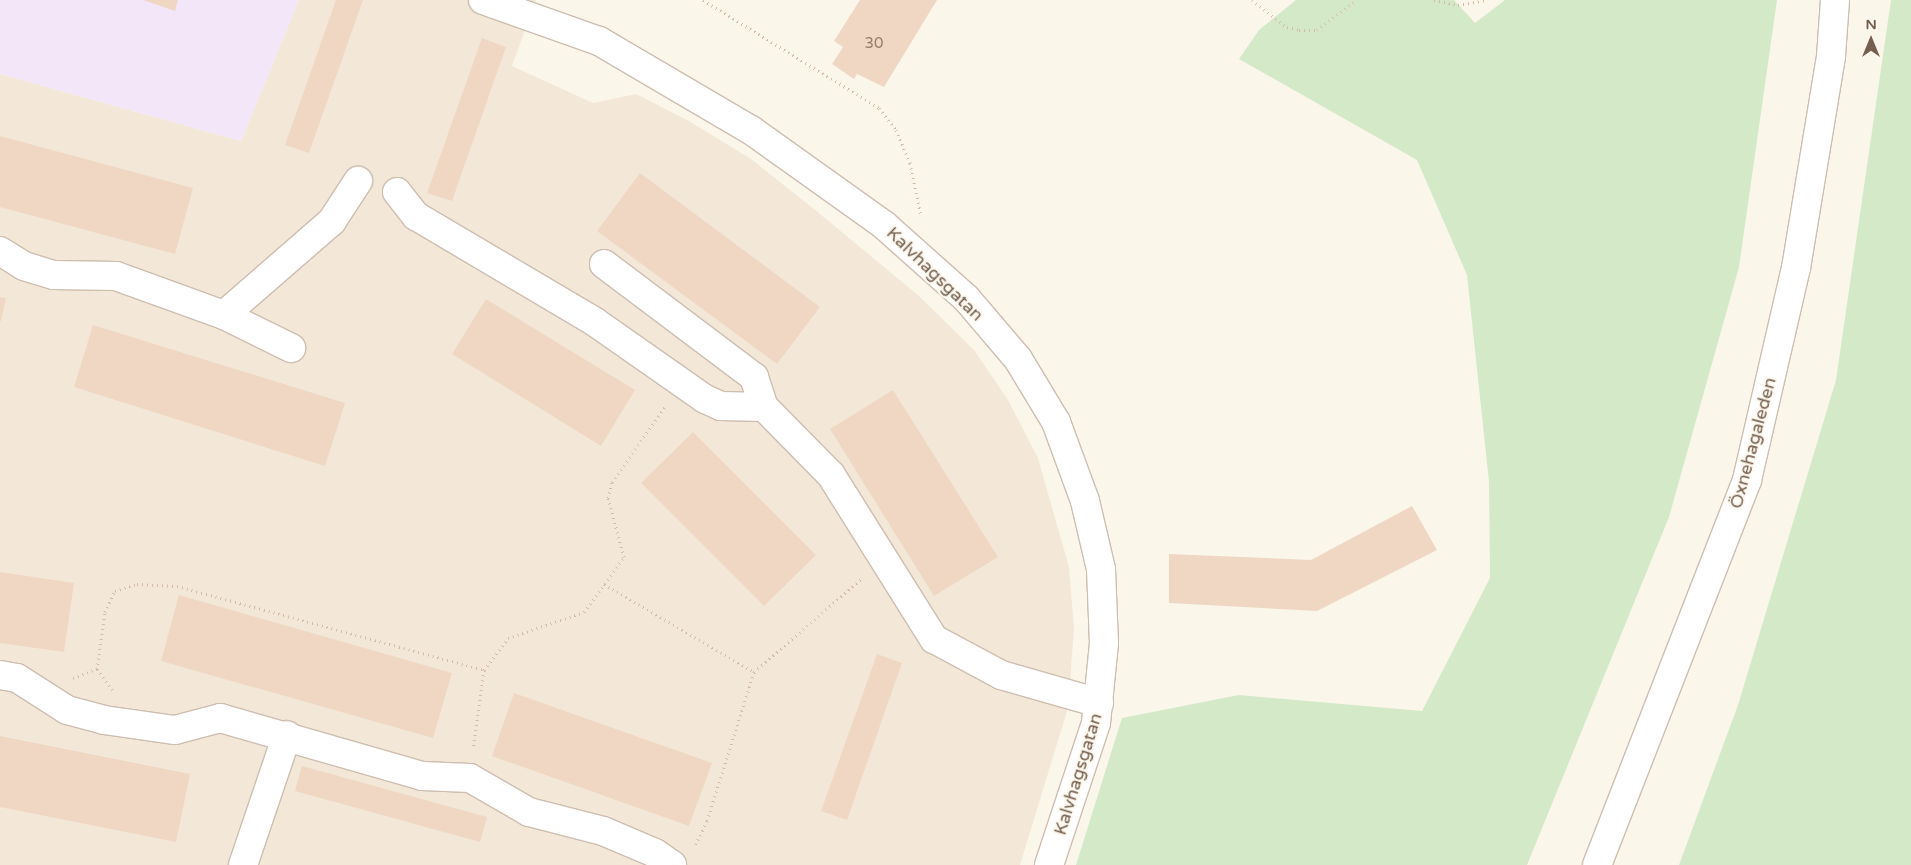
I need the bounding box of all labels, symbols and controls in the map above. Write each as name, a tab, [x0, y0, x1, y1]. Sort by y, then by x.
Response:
north arrow	[1846, 15, 1896, 65]
text: N	[1865, 16, 1877, 33]
house number: 30	[865, 35, 883, 53]
street label: Kalvhagsgatan	[882, 222, 988, 326]
street label: Öxnehagaleden	[1725, 375, 1781, 511]
street label: Kalvhagsgatan	[1049, 710, 1107, 838]

